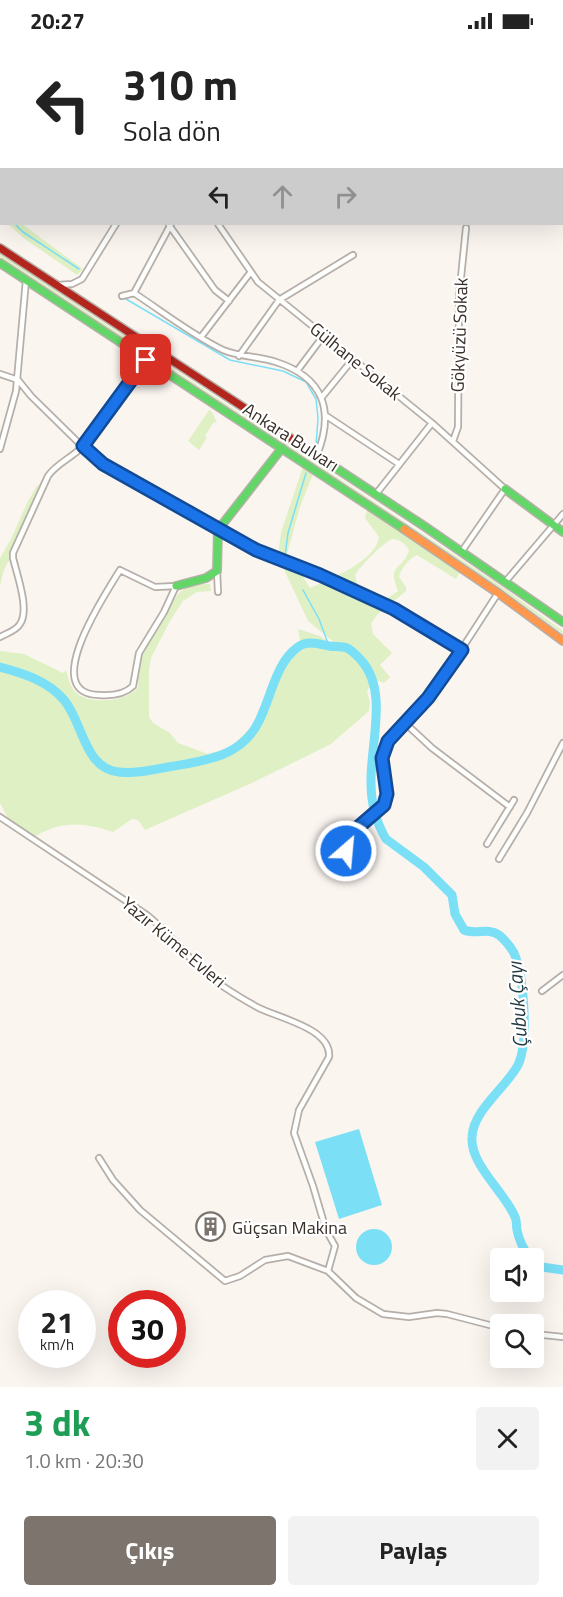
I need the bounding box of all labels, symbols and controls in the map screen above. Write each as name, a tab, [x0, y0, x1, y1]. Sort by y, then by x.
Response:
text: 20:27	[30, 4, 85, 38]
text: 310 m	[123, 52, 238, 116]
icon: left	[24, 66, 102, 144]
text: Sola dön	[123, 110, 221, 151]
icon: left	[203, 180, 236, 213]
icon: ahead	[266, 180, 299, 213]
icon: right	[329, 180, 362, 213]
street label: Gökyüzü Sokak	[444, 277, 475, 393]
street label: Gülhane Sokak	[304, 315, 408, 407]
pin	[120, 334, 171, 385]
icon: arrive	[129, 343, 162, 376]
street label: Ankara Bulvarı	[238, 396, 344, 478]
position arrow	[314, 819, 378, 883]
street label: Yazır Küme Evleri	[116, 890, 232, 994]
water label: Çubuk Çayı	[498, 959, 535, 1049]
building icon: Güçsan Makina	[195, 1211, 227, 1243]
place label: Güçsan Makina	[232, 1214, 347, 1241]
map controls	[490, 1248, 544, 1368]
button: sound	[490, 1248, 544, 1302]
speed limit sign: 30	[108, 1290, 186, 1368]
text: 21	[40, 1299, 74, 1345]
button: search	[490, 1314, 544, 1368]
text: km/h	[40, 1333, 74, 1356]
text: 3 dk	[24, 1395, 90, 1450]
button: close	[476, 1407, 539, 1470]
text: 1.0 km · 20:30	[24, 1445, 144, 1476]
button: Çıkış	[24, 1516, 276, 1585]
button: Paylaş	[288, 1516, 539, 1585]

